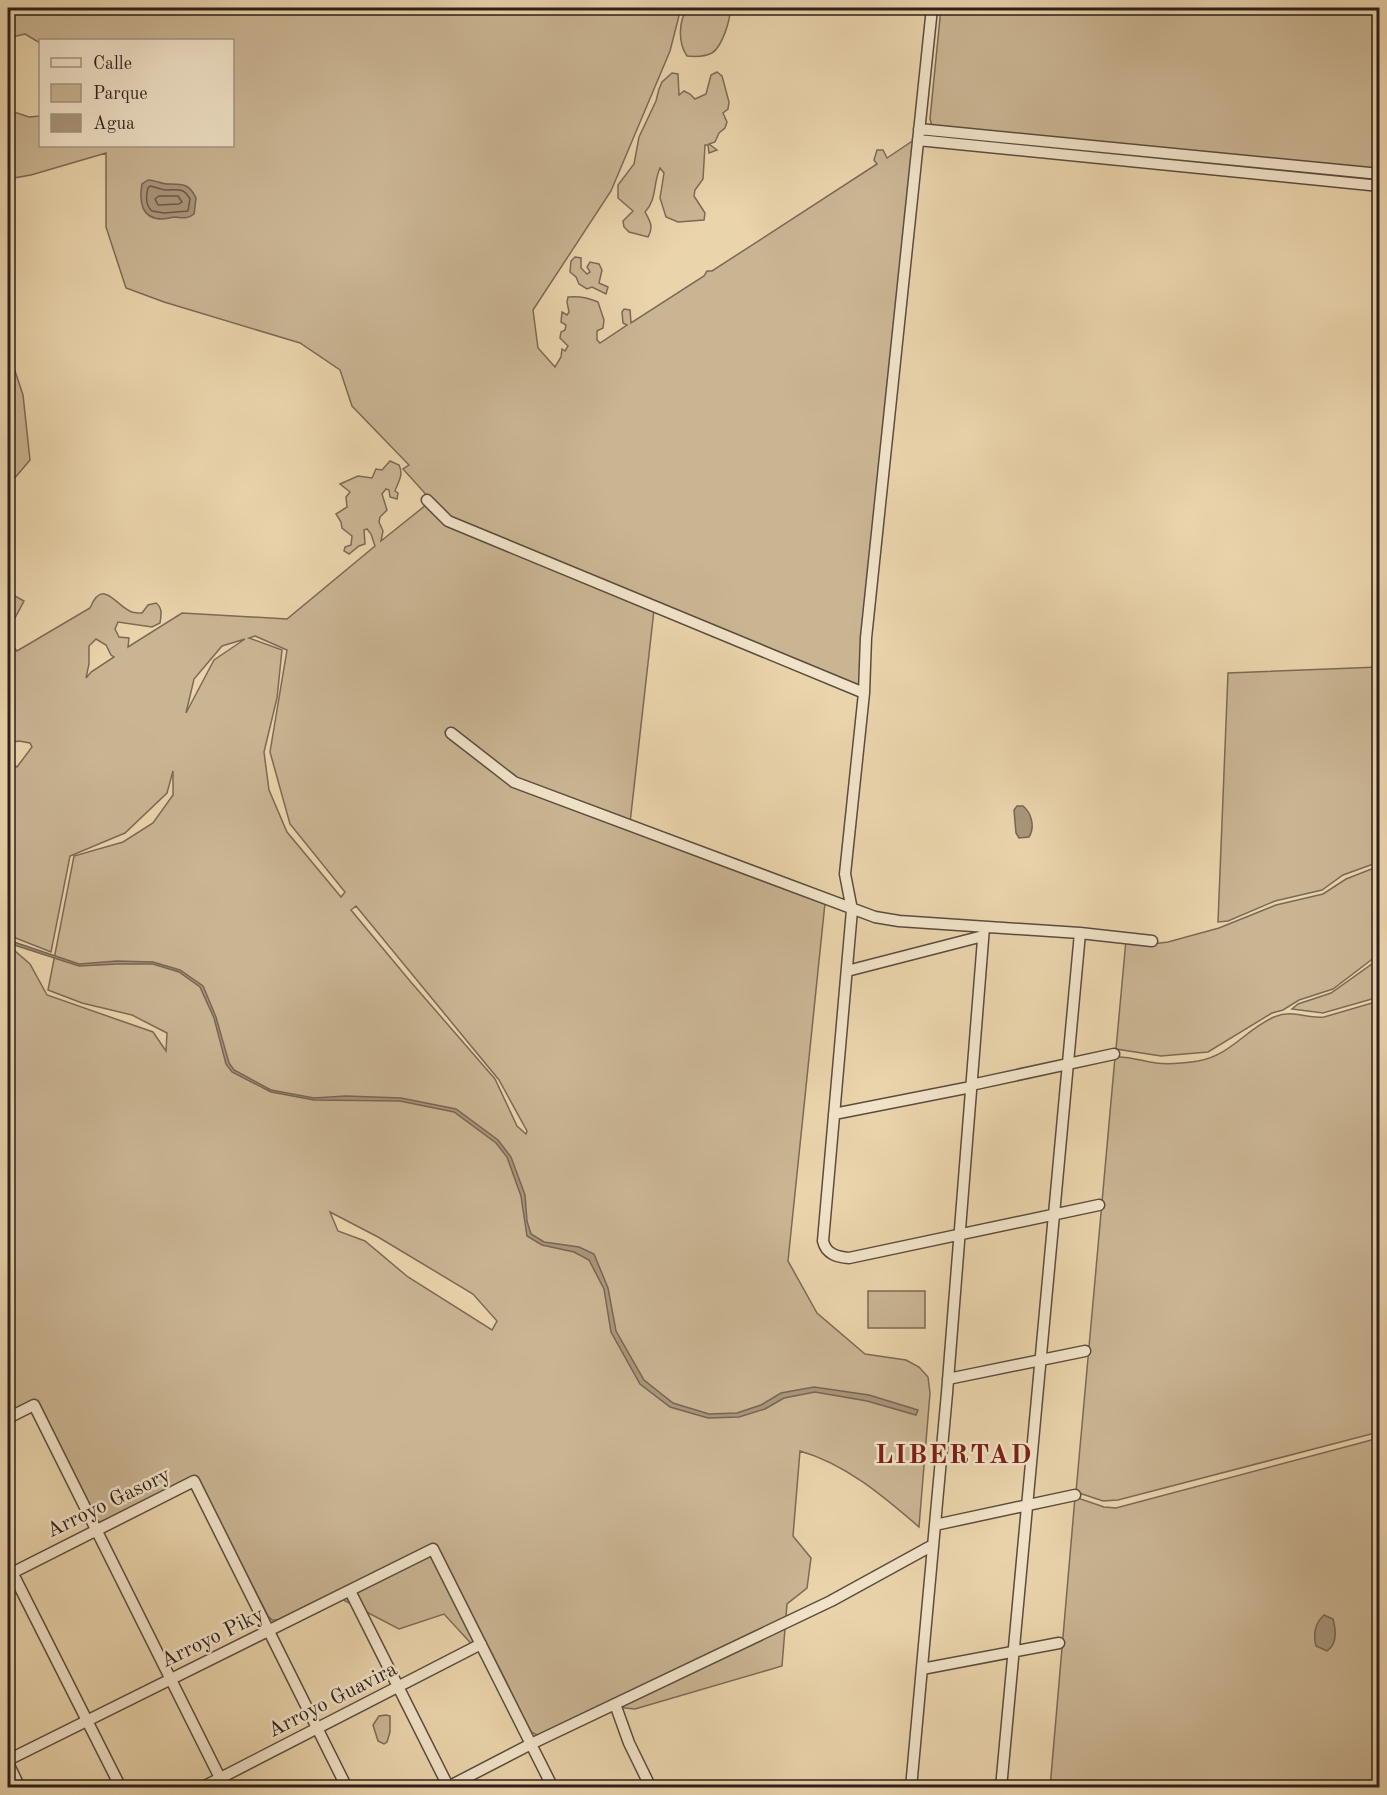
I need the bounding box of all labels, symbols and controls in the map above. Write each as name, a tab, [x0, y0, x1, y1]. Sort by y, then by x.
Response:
legend	[39, 39, 234, 147]
text: Calle	[93, 55, 132, 73]
text: Parque	[93, 85, 148, 103]
text: Agua	[93, 115, 135, 133]
district label: LIBERTAD	[875, 1442, 1033, 1469]
street label: Arroyo Gasory	[43, 1464, 174, 1542]
street label: Arroyo Piky	[158, 1604, 268, 1672]
street label: Arroyo Guavira	[265, 1659, 401, 1742]

